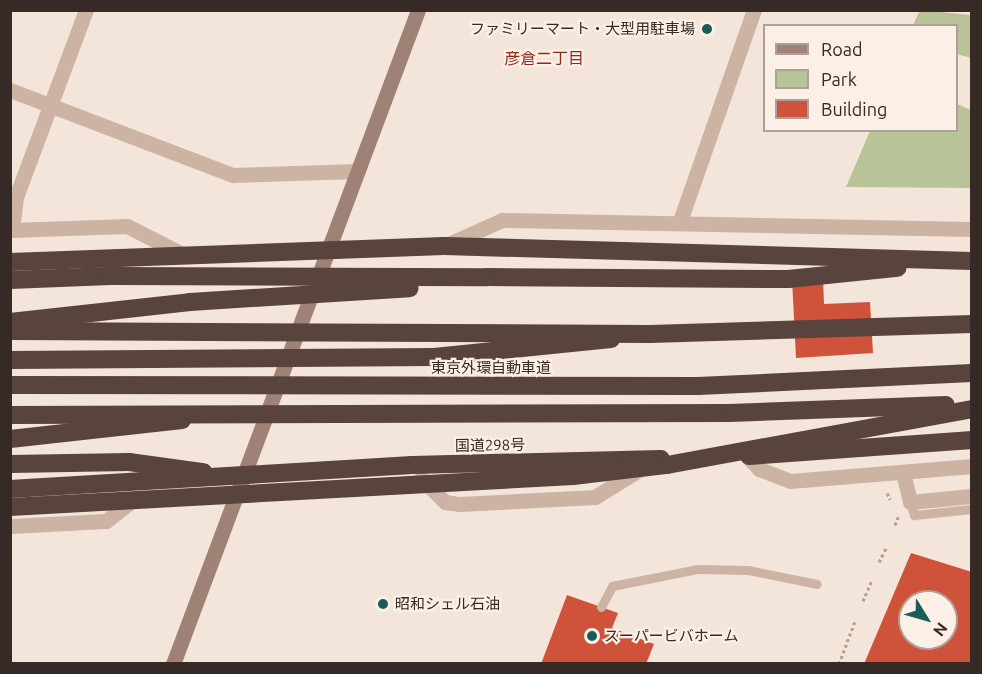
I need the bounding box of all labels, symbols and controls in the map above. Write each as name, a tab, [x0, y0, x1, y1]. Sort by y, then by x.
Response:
place label: ファミリーマート・大型用駐車場	[470, 20, 695, 38]
marker: ファミリーマート・大型用駐車場	[700, 22, 714, 36]
legend	[763, 24, 958, 132]
text: Road	[821, 39, 863, 59]
district label: 彦倉二丁目	[504, 48, 584, 68]
text: Park	[821, 69, 857, 89]
text: Building	[821, 99, 887, 119]
street label: 東京外環自動車道	[431, 359, 551, 377]
street label: 国道298号	[455, 435, 525, 455]
north arrow	[898, 590, 958, 650]
place label: 昭和シェル石油	[395, 595, 500, 613]
marker: 昭和シェル石油	[376, 597, 390, 611]
text: N	[930, 619, 952, 640]
place label: スーパービバホーム	[604, 627, 739, 645]
marker: スーパービバホーム	[585, 629, 599, 643]

